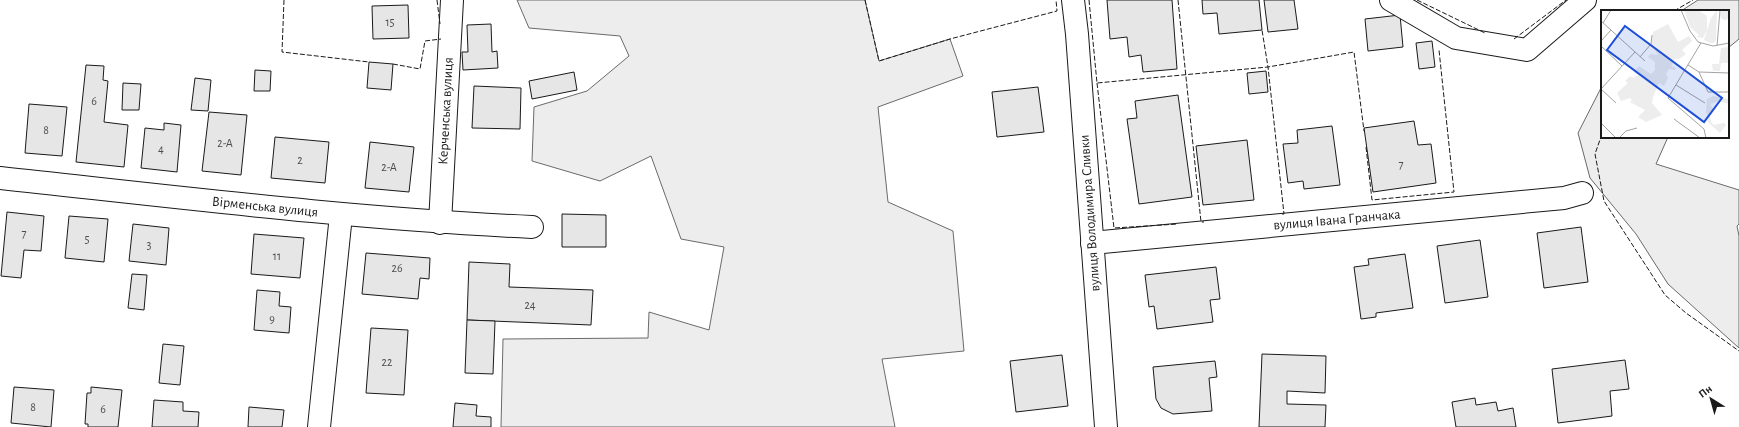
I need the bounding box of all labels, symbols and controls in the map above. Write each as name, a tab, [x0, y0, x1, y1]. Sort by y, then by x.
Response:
inset map	[1601, 10, 1729, 138]
house number: 15	[385, 16, 395, 28]
street label: Керченська вулиця	[436, 57, 456, 165]
house number: 6	[91, 95, 97, 107]
house number: 8	[43, 124, 49, 136]
street label: вулиця Володимира Сливки	[1078, 134, 1102, 292]
house number: 2-А	[217, 137, 233, 149]
house number: 4	[158, 143, 164, 155]
house number: 2	[297, 154, 303, 166]
house number: 7	[1398, 158, 1404, 170]
house number: 2-А	[381, 161, 397, 173]
street label: Вірменська вулиця	[211, 194, 319, 220]
street label: вулиця Івана Гранчака	[1273, 207, 1402, 233]
house number: 7	[21, 227, 27, 239]
house number: 5	[84, 233, 90, 245]
house number: 3	[147, 239, 152, 251]
house number: 11	[273, 250, 281, 262]
house number: 26	[391, 262, 403, 274]
house number: 24	[524, 299, 536, 311]
house number: 9	[269, 313, 275, 325]
house number: 22	[382, 356, 393, 368]
north arrow	[1691, 379, 1731, 419]
text: Пн	[1697, 383, 1714, 400]
house number: 8	[30, 401, 36, 413]
house number: 6	[100, 403, 106, 415]

